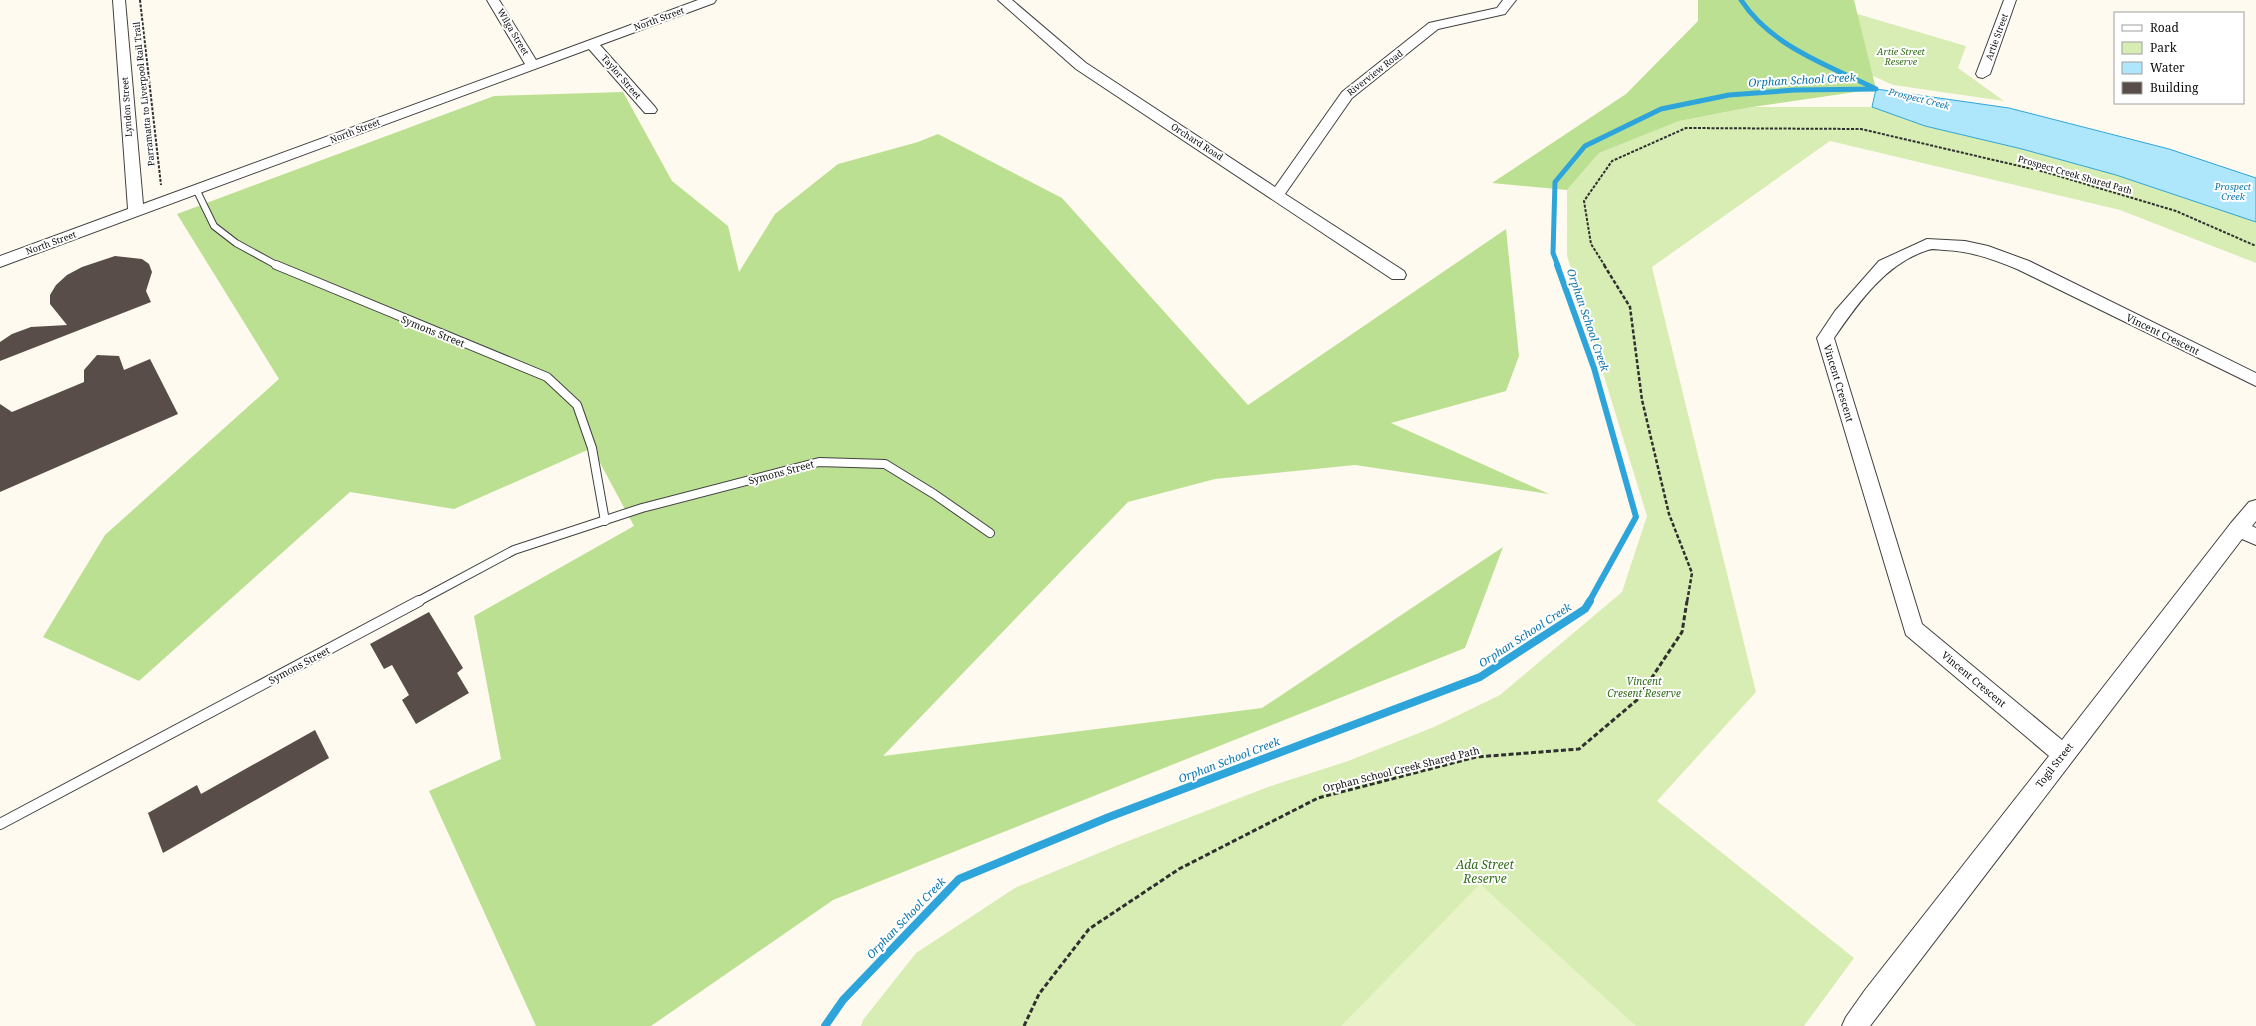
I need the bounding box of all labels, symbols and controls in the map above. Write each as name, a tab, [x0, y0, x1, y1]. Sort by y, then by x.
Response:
street label: North Street	[632, 3, 686, 34]
street label: Wilga Street	[494, 6, 533, 58]
street label: Artie Street	[1982, 12, 2011, 62]
legend	[2114, 12, 2244, 104]
text: Road	[2150, 19, 2180, 36]
street label: Parramatta to Liverpool Rail Trail	[129, 21, 158, 167]
text: Park	[2150, 39, 2178, 56]
park label: Artie Street Reserve	[1876, 45, 1926, 68]
street label: Riverview Road	[1344, 46, 1406, 99]
street label: Taylor Street	[598, 52, 644, 102]
text: Water	[2150, 59, 2185, 76]
water label: Orphan School Creek	[1748, 69, 1857, 90]
street label: Lyndon Street	[118, 77, 135, 138]
text: Building	[2150, 79, 2199, 96]
water label: Prospect Creek	[1886, 84, 1952, 113]
street label: North Street	[328, 115, 382, 146]
street label: Orchard Road	[1169, 120, 1226, 164]
street label: Prospect Creek Shared Path	[2017, 152, 2134, 197]
water label: Prospect Creek	[2214, 180, 2252, 203]
street label: North Street	[24, 227, 78, 258]
water label: Orphan School Creek	[1564, 266, 1613, 374]
street label: Vincent Crescent	[2124, 310, 2203, 358]
street label: Symons Street	[399, 312, 467, 350]
street label: Vincent Crescent	[1821, 343, 1858, 424]
street label: Symons Street	[747, 456, 816, 488]
water label: Orphan School Creek	[1475, 599, 1575, 670]
street label: Symons Street	[266, 643, 333, 687]
street label: Vincent Crescent	[1939, 648, 2010, 710]
park label: Vincent Cresent Reserve	[1607, 674, 1681, 700]
water label: Orphan School Creek	[1176, 733, 1282, 786]
street label: Togil Street	[2032, 739, 2076, 790]
street label: Orphan School Creek Shared Path	[1321, 743, 1481, 795]
park label: Ada Street Reserve	[1455, 856, 1514, 887]
water label: Orphan School Creek	[863, 873, 949, 962]

